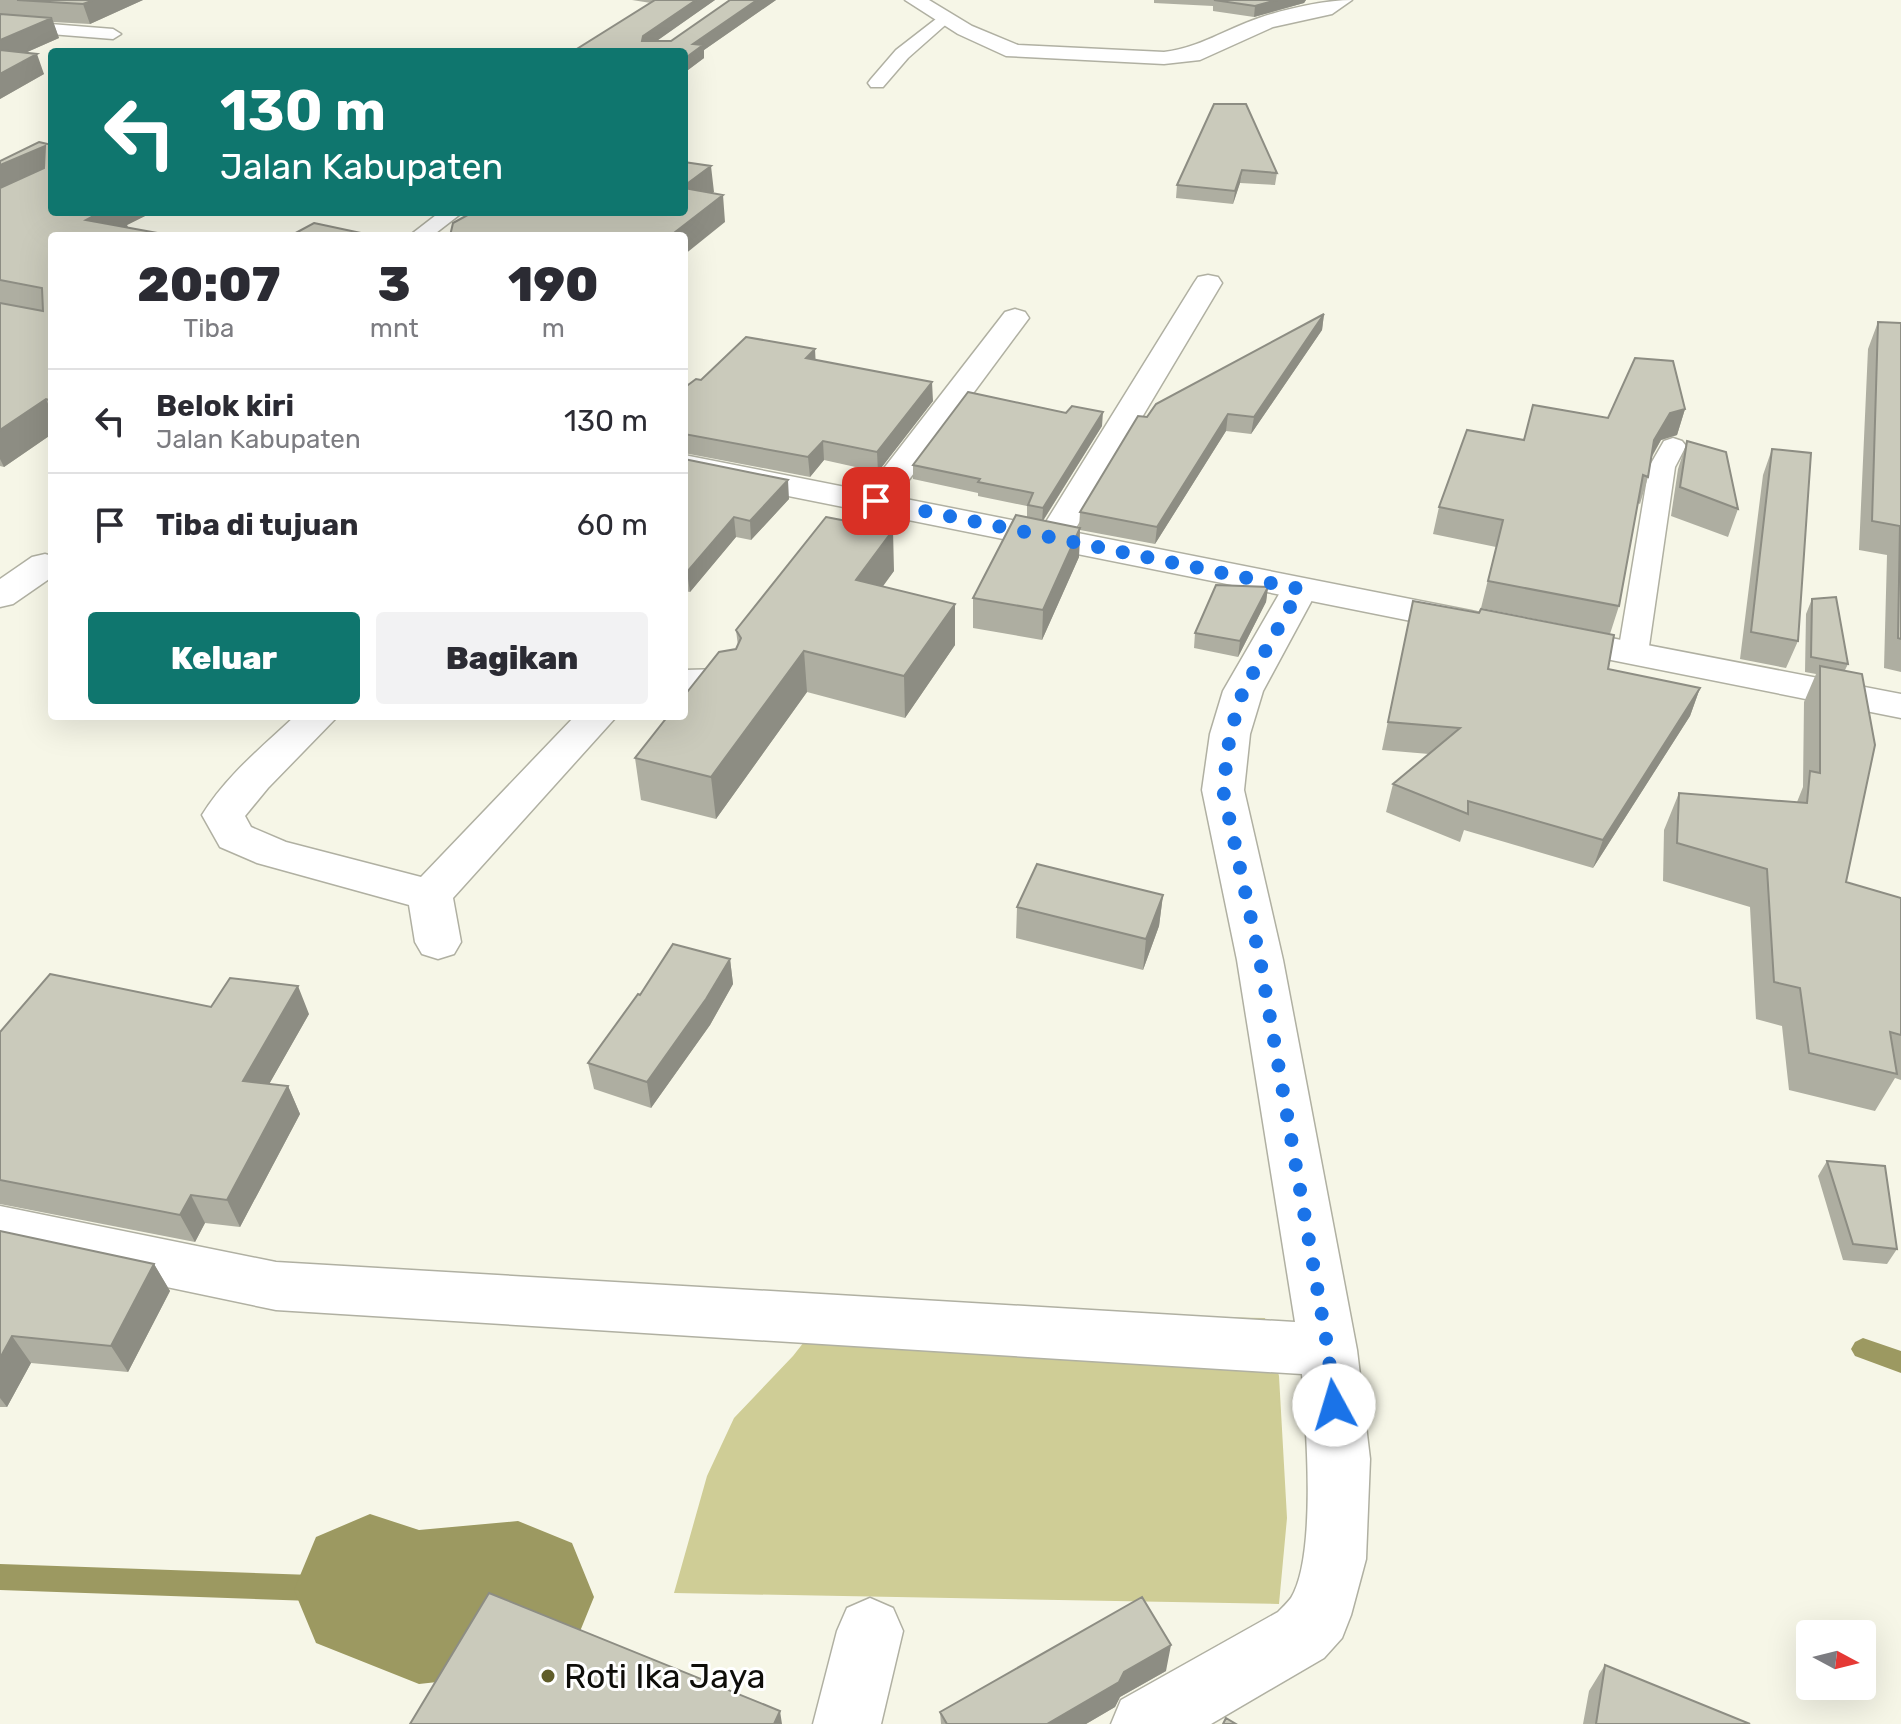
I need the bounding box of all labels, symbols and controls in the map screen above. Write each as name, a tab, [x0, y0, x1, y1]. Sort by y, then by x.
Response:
text: 130 m	[220, 78, 386, 144]
icon: left	[88, 80, 192, 184]
text: Jalan Kabupaten	[220, 145, 503, 188]
text: 20:07	[137, 256, 280, 313]
text: 3	[378, 256, 411, 313]
text: 190	[508, 256, 599, 313]
text: Tiba	[183, 313, 234, 344]
text: mnt	[370, 313, 419, 344]
text: m	[542, 313, 565, 344]
text: Belok kiri	[156, 388, 294, 424]
icon: left	[88, 399, 132, 443]
text: 130 m	[564, 403, 648, 439]
text: Jalan Kabupaten	[156, 424, 361, 455]
pin	[842, 467, 910, 535]
icon: arrive	[854, 479, 898, 523]
icon: arrive	[88, 503, 132, 547]
text: Tiba di tujuan	[156, 507, 358, 543]
text: 60 m	[577, 507, 648, 543]
button: Keluar	[88, 612, 360, 704]
button: Bagikan	[376, 612, 648, 704]
position arrow	[1292, 1363, 1376, 1447]
north arrow	[1796, 1620, 1876, 1700]
map controls	[1796, 1620, 1876, 1700]
place label: Roti Ika Jaya	[564, 1656, 766, 1697]
marker: Roti Ika Jaya	[539, 1667, 557, 1685]

